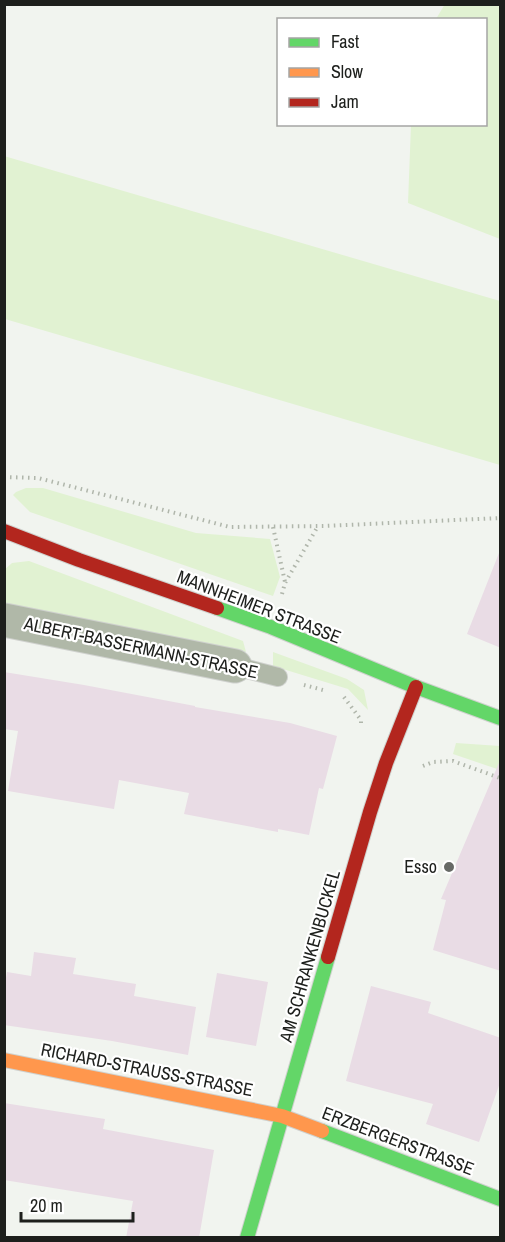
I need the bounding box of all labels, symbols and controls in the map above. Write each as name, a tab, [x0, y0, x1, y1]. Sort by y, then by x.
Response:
legend	[277, 18, 487, 126]
text: Fast	[331, 29, 359, 54]
text: Slow	[331, 59, 363, 84]
text: Jam	[331, 89, 359, 114]
street label: MANNHEIMER STRASSE	[174, 564, 345, 649]
street label: ALBERT-BASSERMANN-STRASSE	[21, 610, 260, 685]
place label: Esso	[404, 854, 437, 879]
marker: Esso	[442, 860, 456, 874]
street label: AM SCHRANKENBUCKEL	[273, 867, 346, 1046]
street label: RICHARD-STRAUSS-STRASSE	[39, 1037, 255, 1102]
street label: ERZBERGERSTRASSE	[319, 1100, 478, 1181]
scale bar	[21, 1185, 134, 1223]
text: 20 m	[30, 1193, 63, 1218]

